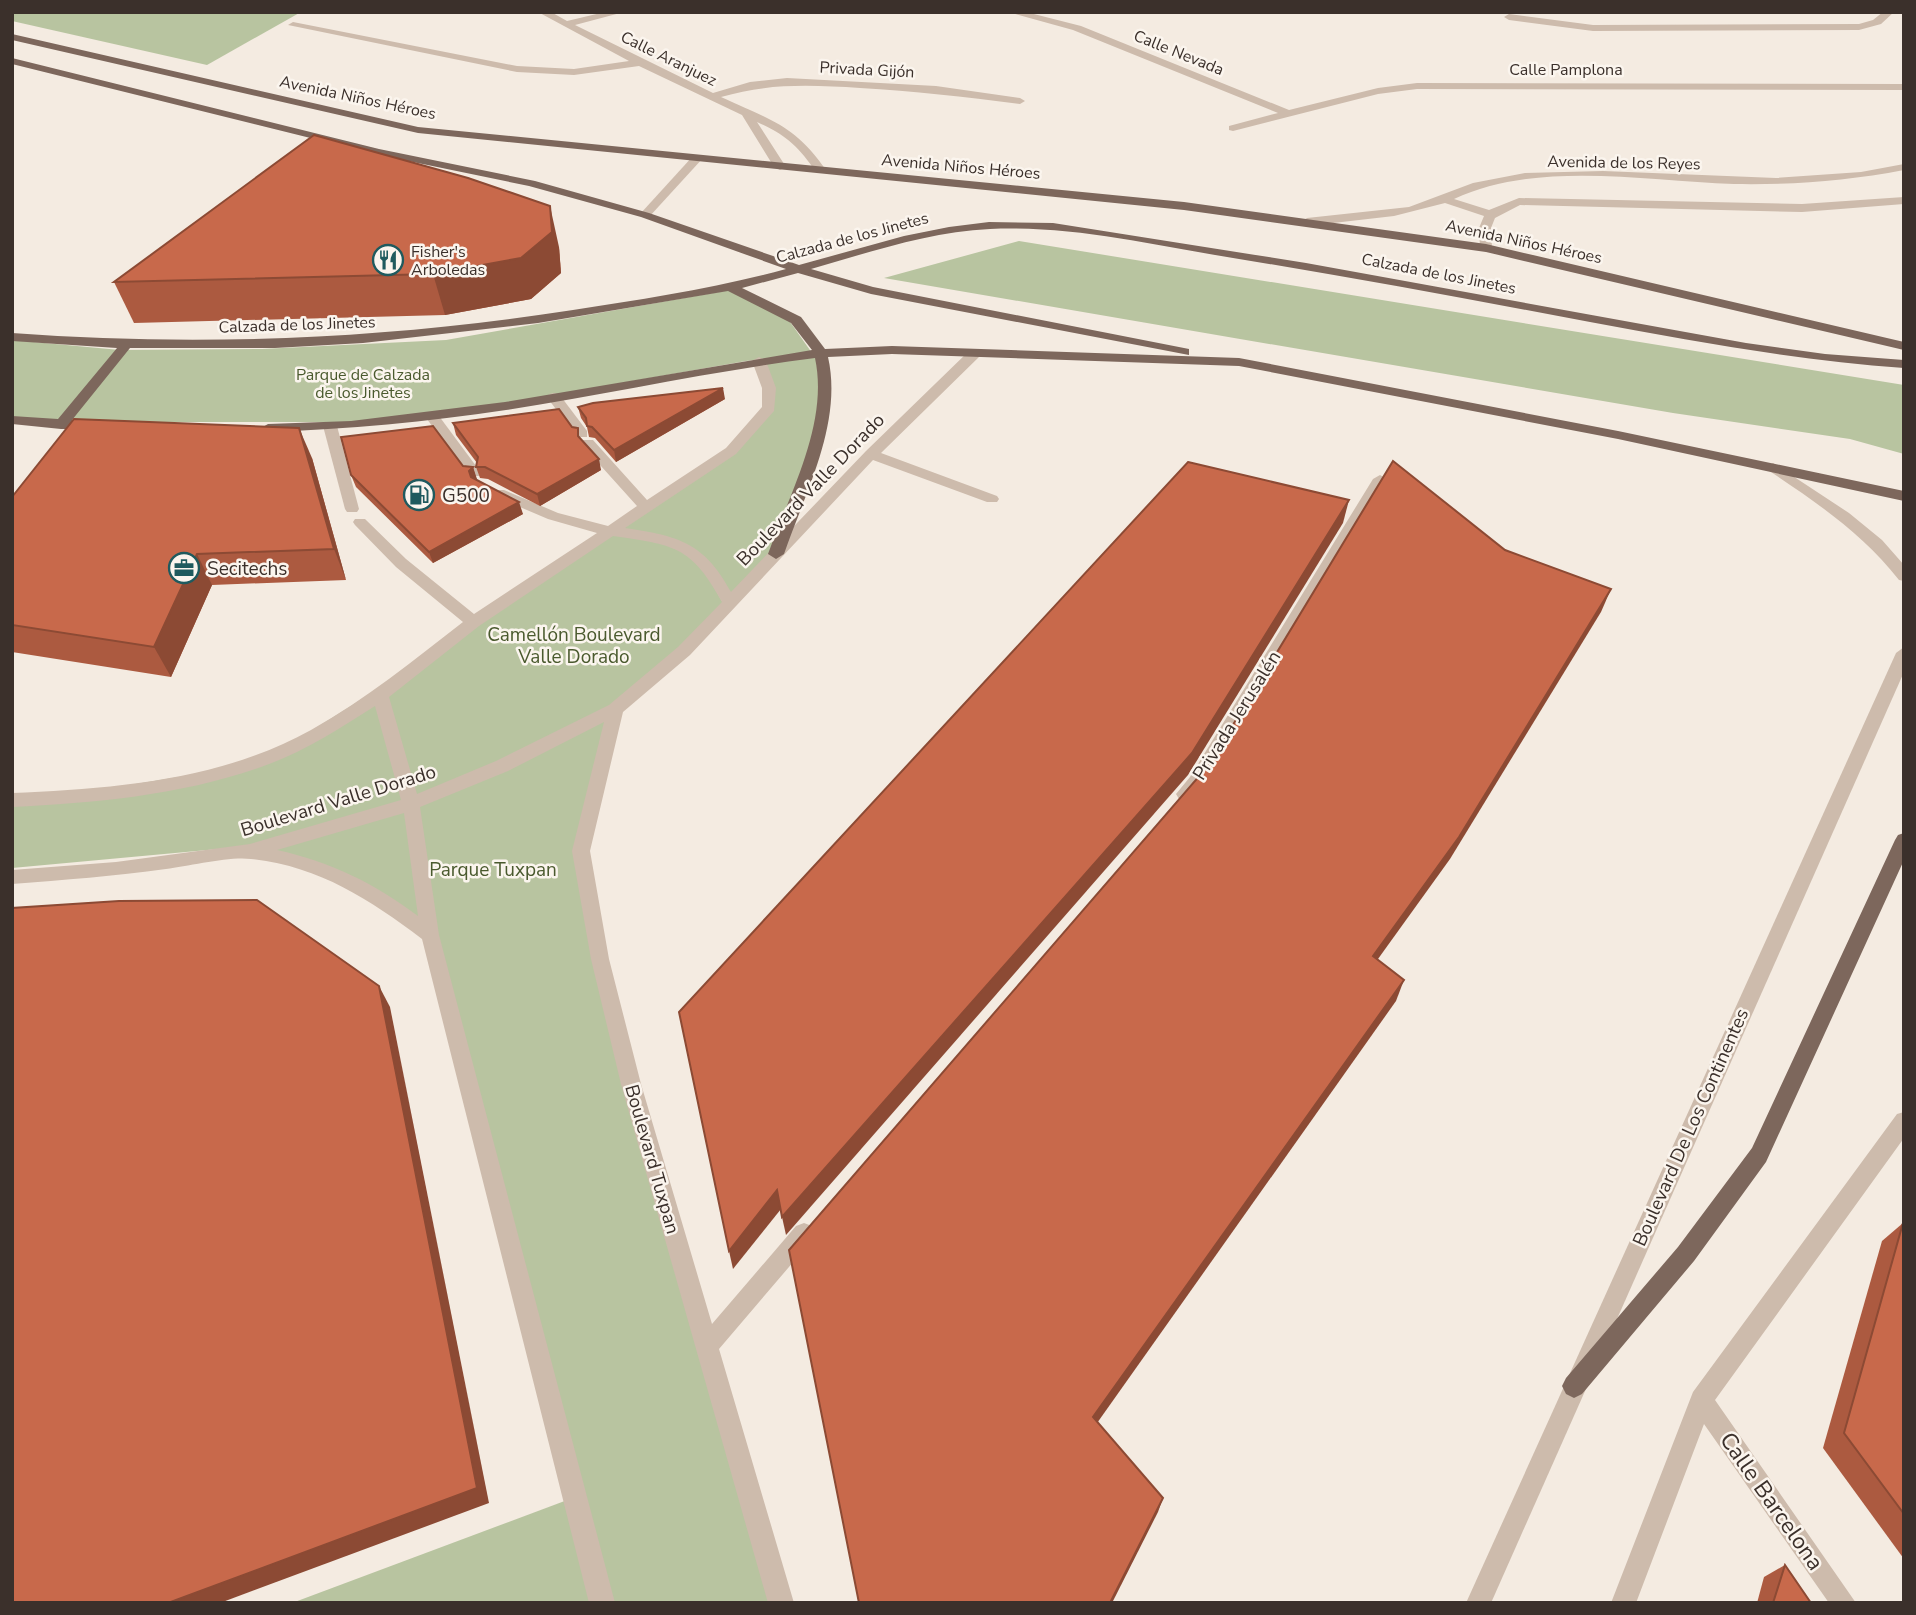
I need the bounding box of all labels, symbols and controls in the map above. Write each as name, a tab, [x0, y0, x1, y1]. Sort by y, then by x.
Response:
street label: Calle Nevada	[1130, 25, 1227, 81]
street label: Calle Aranjuez	[617, 26, 720, 92]
street label: Privada Gijón	[819, 57, 915, 83]
street label: Calle Pamplona	[1509, 59, 1623, 81]
street label: Avenida Niños Héroes	[278, 71, 438, 125]
street label: Avenida Niños Héroes	[881, 149, 1041, 185]
street label: Avenida de los Reyes	[1547, 151, 1701, 175]
street label: Calzada de los Jinetes	[774, 207, 931, 269]
street label: Avenida Niños Héroes	[1444, 215, 1604, 269]
place label: Fisher's Arboledas	[411, 241, 485, 281]
restaurant icon: Fisher's Arboledas	[371, 243, 405, 277]
street label: Calzada de los Jinetes	[1360, 248, 1518, 300]
street label: Calzada de los Jinetes	[218, 311, 376, 339]
park label: Parque de Calzada de los Jinetes	[296, 364, 430, 404]
street label: Boulevard Valle Dorado	[731, 408, 891, 572]
fuel station icon: G500	[402, 478, 436, 512]
place label: G500	[442, 483, 490, 509]
office icon: Secitechs	[167, 551, 201, 585]
place label: Secitechs	[207, 556, 287, 582]
park label: Camellón Boulevard Valle Dorado	[487, 622, 661, 670]
street label: Privada Jerusalén	[1187, 646, 1287, 785]
street label: Boulevard Valle Dorado	[237, 759, 439, 843]
park label: Parque Tuxpan	[429, 857, 557, 883]
street label: Boulevard De Los Continentes	[1627, 1004, 1755, 1250]
street label: Boulevard Tuxpan	[618, 1081, 686, 1237]
street label: Calle Barcelona	[1712, 1426, 1831, 1577]

